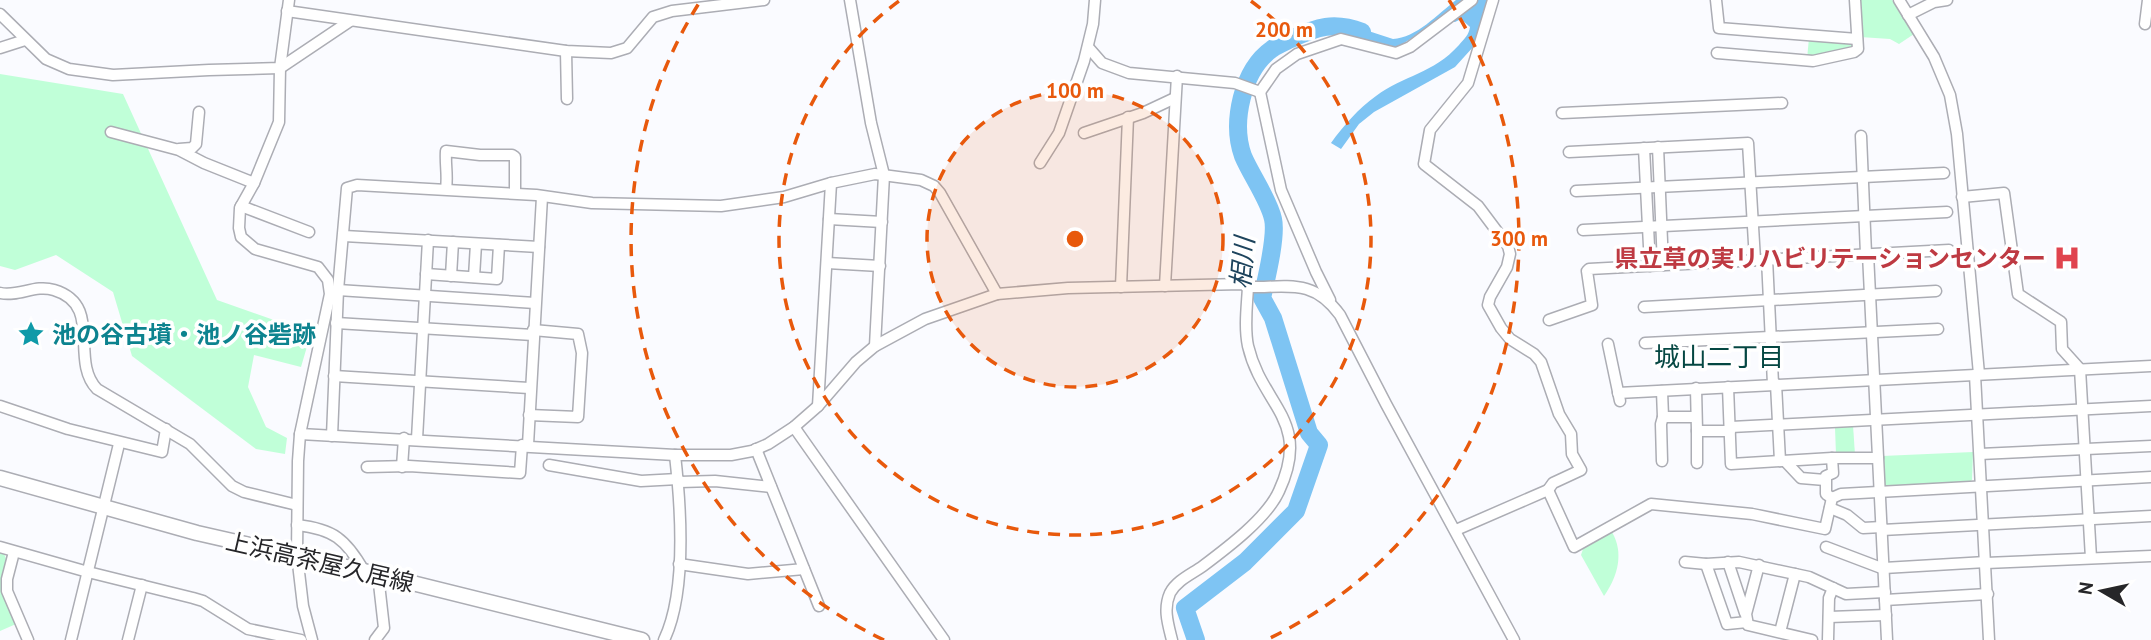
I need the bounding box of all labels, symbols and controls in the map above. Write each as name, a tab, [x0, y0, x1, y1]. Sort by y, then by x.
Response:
text: 200 m	[1255, 16, 1313, 43]
text: 100 m	[1046, 77, 1104, 104]
text: 300 m	[1490, 225, 1548, 252]
centre of rings	[1063, 227, 1087, 251]
water label: 相川	[1223, 233, 1261, 290]
place label: 県立草の実リハビリテーションセンター	[1614, 243, 2046, 274]
hospital icon: 県立草の実リハビリテーションセンター	[2052, 243, 2082, 273]
place icon: 池の谷古墳・池ノ谷砦跡	[16, 319, 46, 349]
place label: 池の谷古墳・池ノ谷砦跡	[52, 319, 316, 350]
district label: 城山二丁目	[1654, 340, 1784, 373]
street label: 上浜高茶屋久居線	[223, 525, 417, 599]
north arrow	[2067, 556, 2137, 626]
text: N	[2072, 580, 2098, 596]

